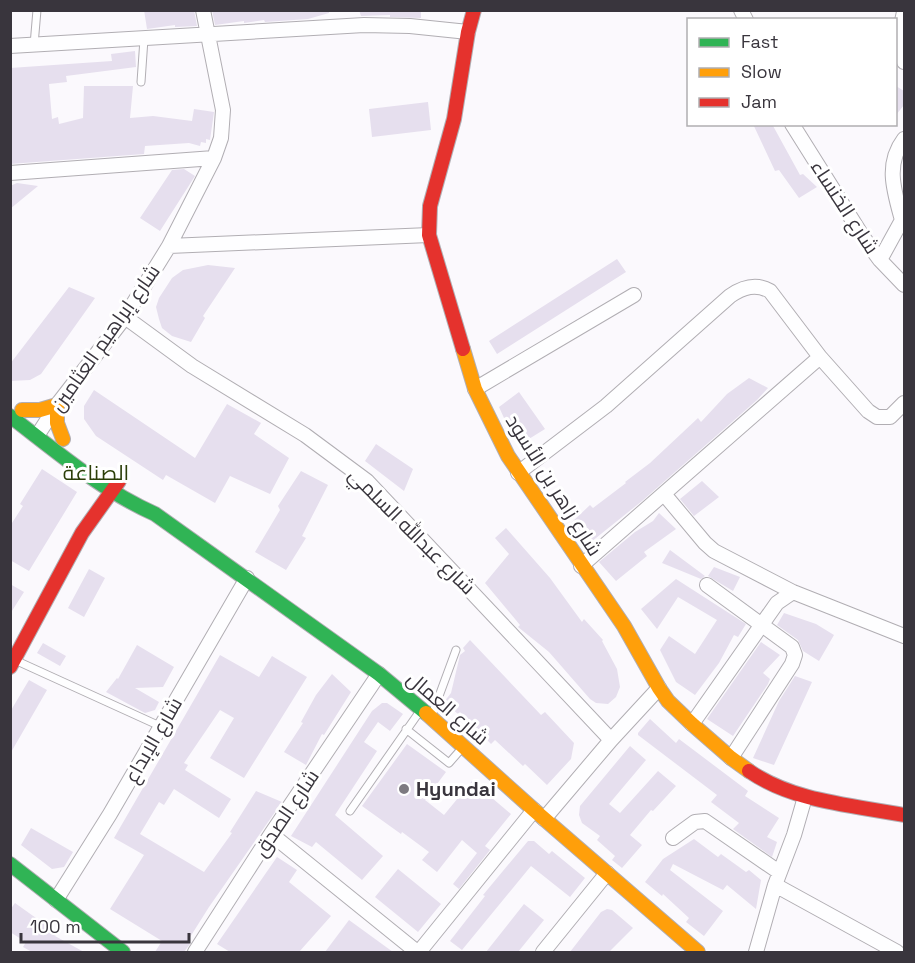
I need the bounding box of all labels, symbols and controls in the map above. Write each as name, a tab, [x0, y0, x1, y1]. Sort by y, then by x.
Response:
legend	[687, 18, 897, 126]
text: Fast	[741, 30, 778, 53]
text: Slow	[741, 60, 782, 83]
text: Jam	[741, 90, 777, 113]
street label: شارع الخنساء	[804, 155, 885, 259]
street label: شارع إبراهيم العثامين	[44, 259, 166, 417]
street label: شارع زاهر بن الأسود	[499, 409, 608, 561]
district label: الصناعة	[63, 459, 129, 486]
street label: شارع عبدالله السلمي	[341, 462, 481, 602]
street label: شارع العمال	[401, 665, 494, 751]
street label: شارع الإبداع	[118, 693, 189, 788]
street label: شارع الصدق	[247, 764, 326, 862]
place label: Hyundai	[416, 776, 496, 802]
marker: Hyundai	[397, 782, 411, 796]
scale bar	[21, 906, 189, 944]
text: 100 m	[30, 915, 81, 938]

